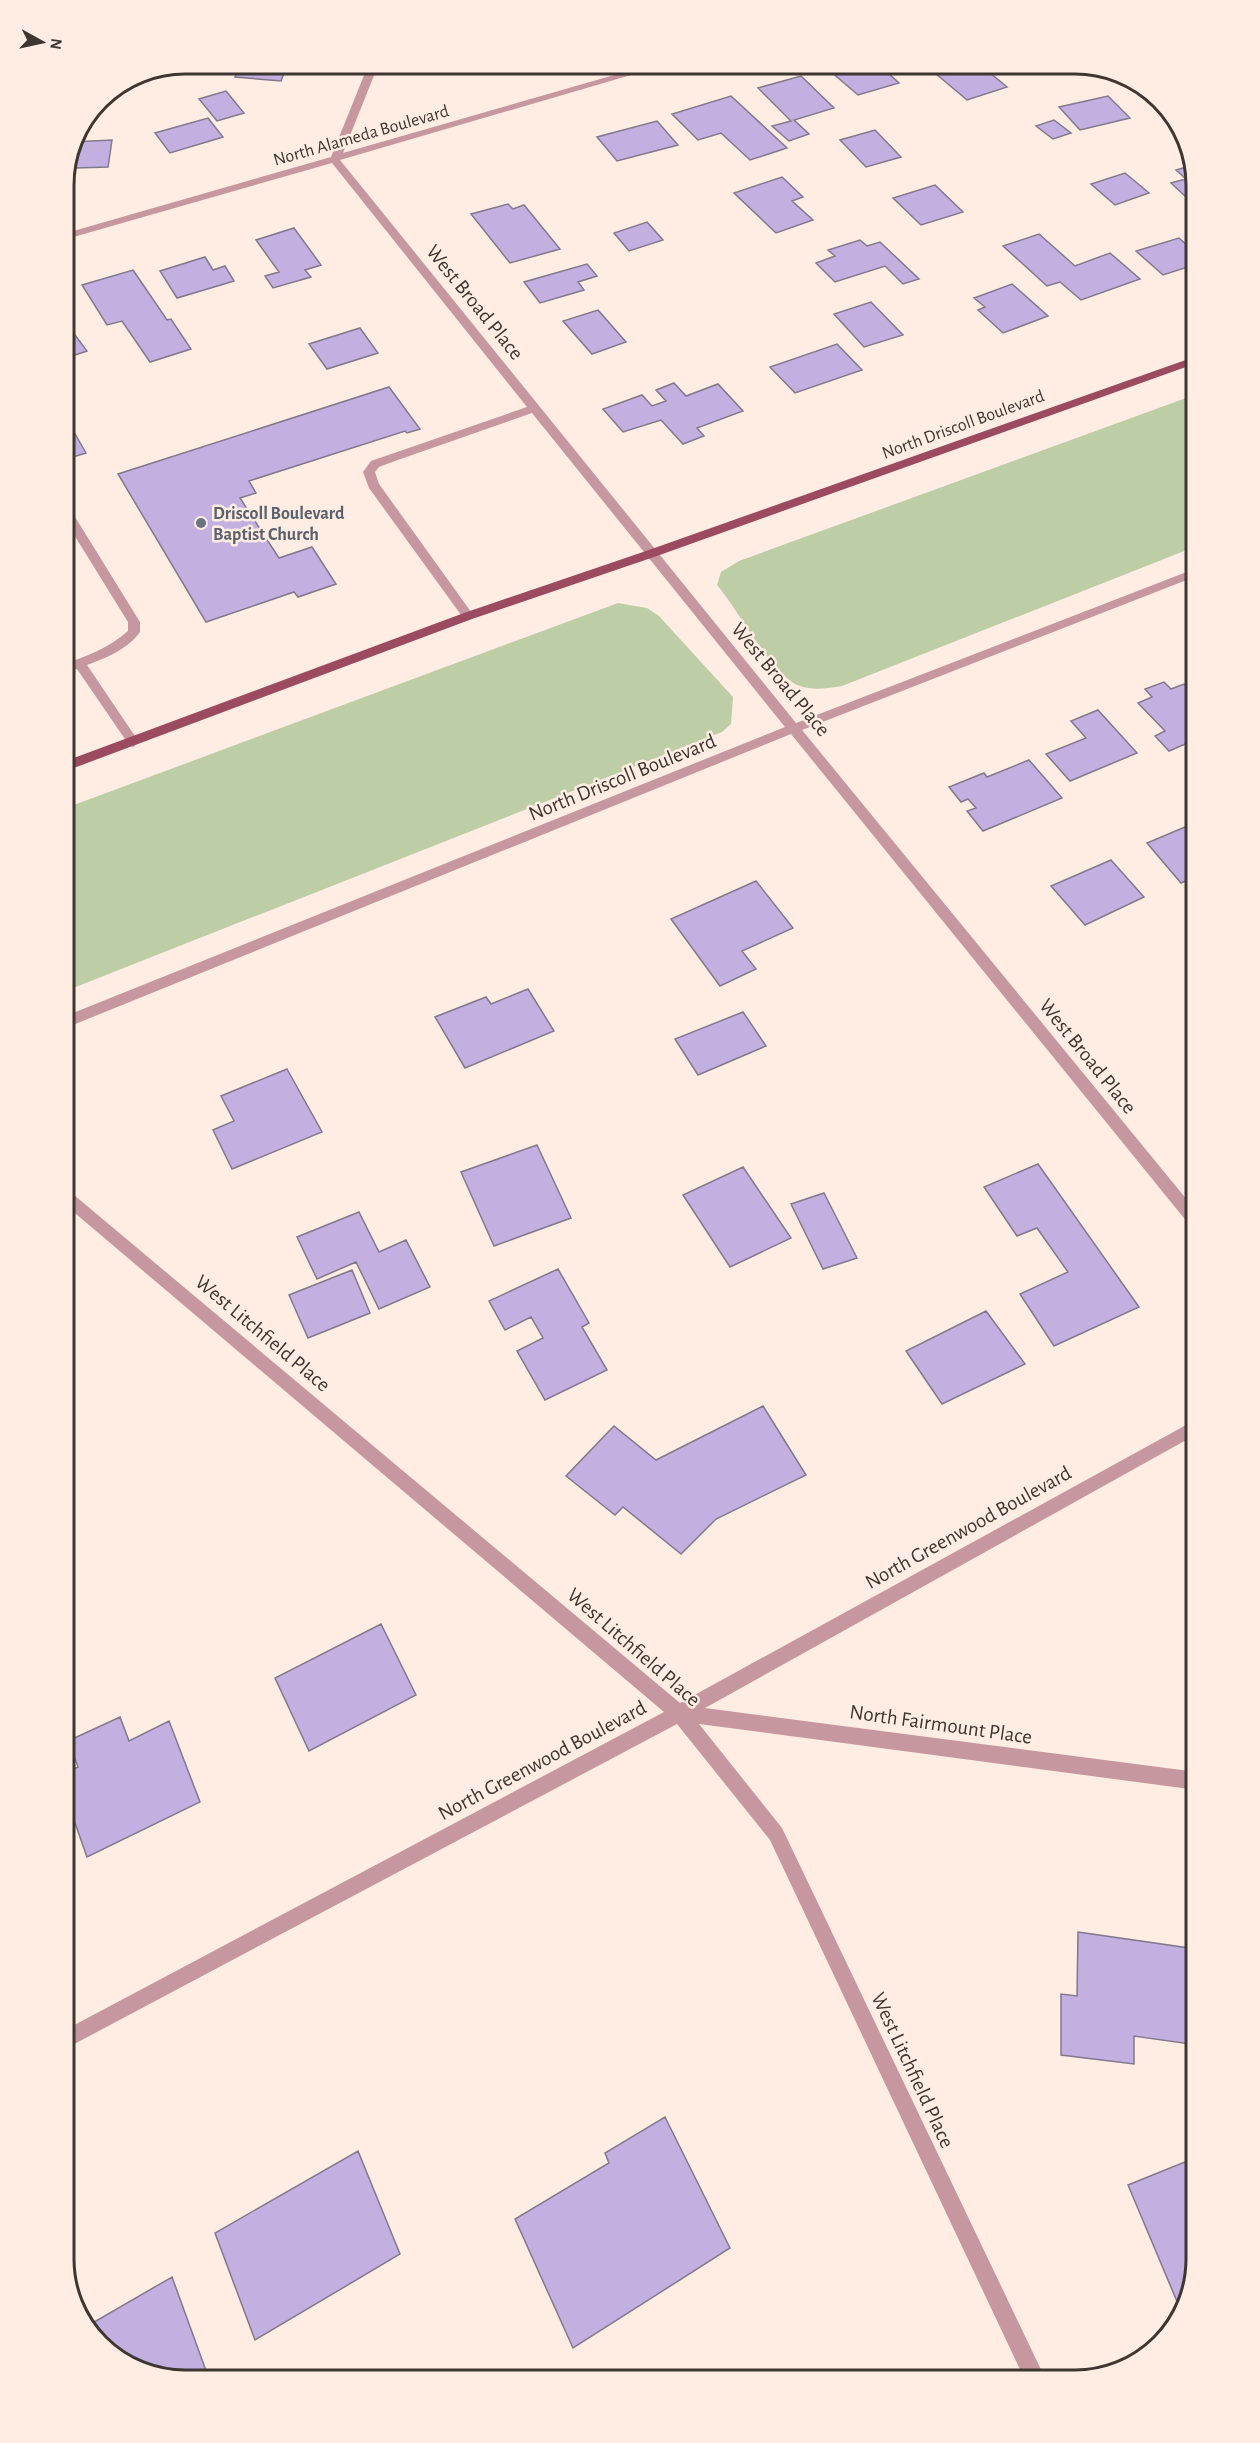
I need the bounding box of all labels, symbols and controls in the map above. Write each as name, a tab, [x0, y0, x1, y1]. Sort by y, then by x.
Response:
north arrow	[12, 12, 72, 72]
text: N	[47, 37, 65, 51]
street label: North Alameda Boulevard	[272, 102, 451, 170]
street label: West Broad Place	[422, 241, 527, 364]
street label: North Driscoll Boulevard	[880, 387, 1047, 463]
place label: Driscoll Boulevard Baptist Church	[213, 505, 345, 544]
marker: Driscoll Boulevard Baptist Church	[194, 516, 208, 530]
street label: West Broad Place	[727, 619, 834, 740]
street label: North Driscoll Boulevard	[526, 730, 719, 825]
street label: West Broad Place	[1035, 995, 1140, 1118]
street label: West Litchfield Place	[191, 1271, 334, 1396]
street label: North Greenwood Boulevard	[862, 1462, 1075, 1593]
street label: West Litchfield Place	[563, 1584, 704, 1711]
street label: North Greenwood Boulevard	[435, 1697, 650, 1824]
street label: North Fairmount Place	[848, 1701, 1034, 1748]
street label: West Litchfield Place	[867, 1989, 958, 2151]

